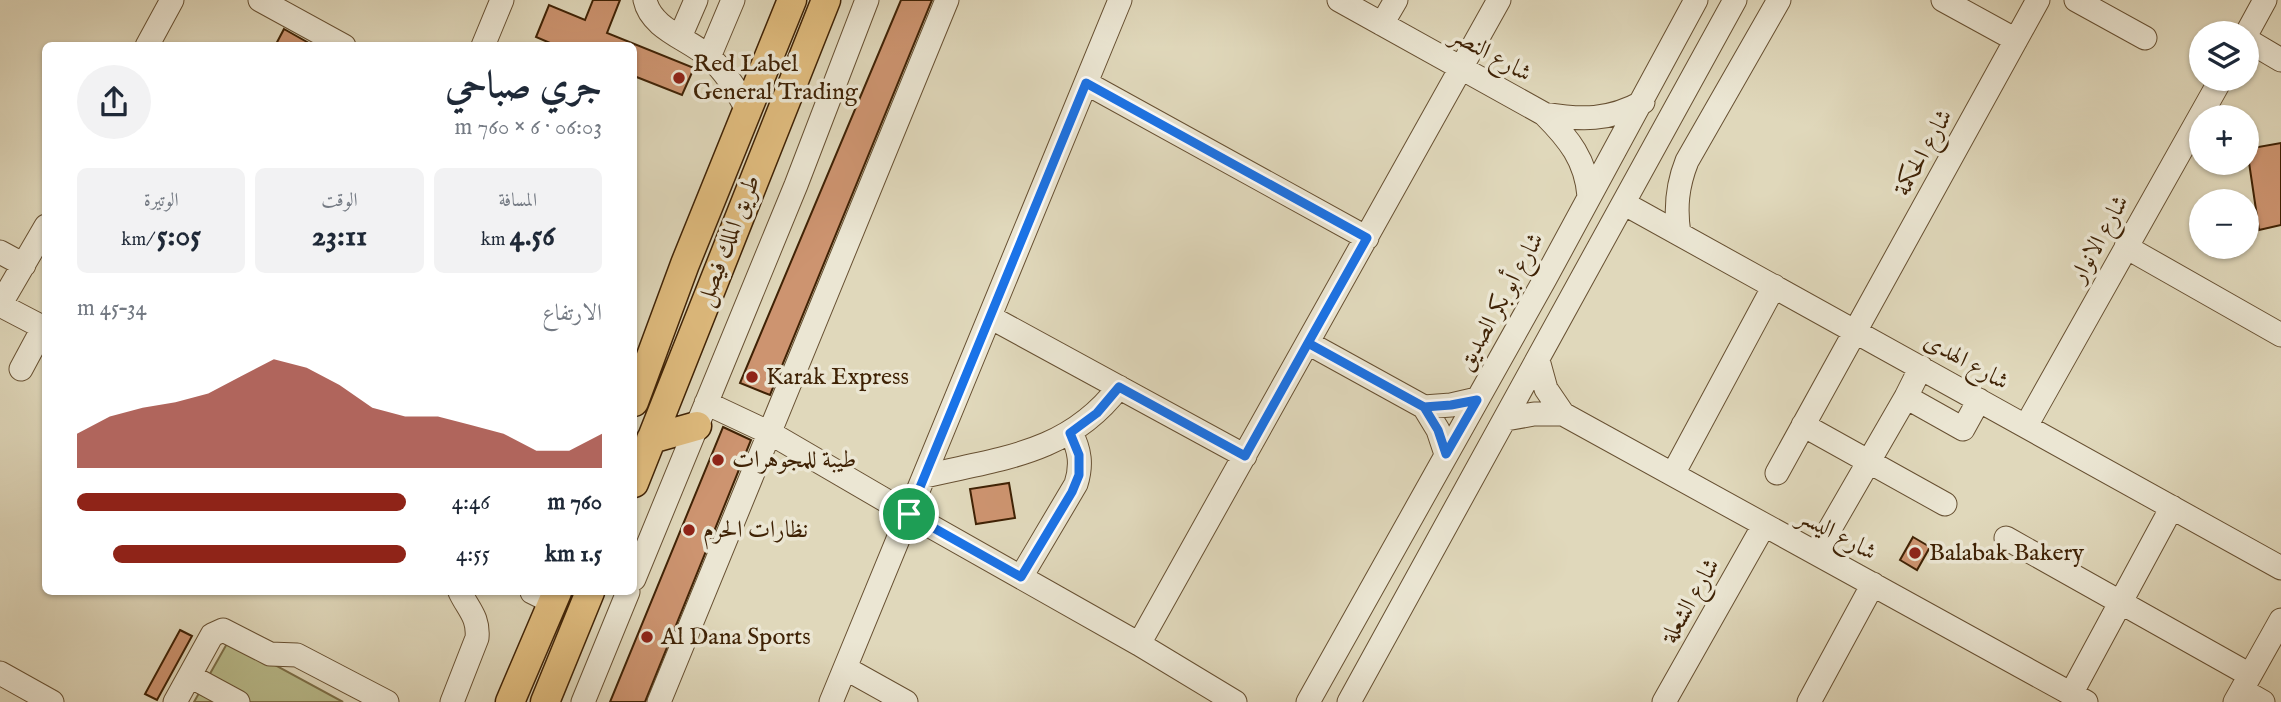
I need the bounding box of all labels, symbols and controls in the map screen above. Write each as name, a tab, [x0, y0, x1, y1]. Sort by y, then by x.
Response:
street label: شارع النصر	[1441, 19, 1537, 92]
map controls	[2189, 21, 2259, 259]
button: layers	[2189, 21, 2259, 91]
place label: Red Label General Trading	[693, 49, 859, 108]
text: جري صباحي	[445, 63, 602, 111]
button: share	[77, 65, 151, 139]
marker: Red Label General Trading	[671, 70, 687, 86]
street label: شارع الحكمة	[1887, 104, 1963, 204]
button: +	[2189, 105, 2259, 175]
text: 06:03 · 6 × 760 m	[455, 113, 602, 142]
street label: طريق الملك فيصل	[690, 171, 768, 311]
text: الوتيرة	[144, 189, 179, 213]
text: الوقت	[321, 189, 358, 213]
text: المسافة	[498, 189, 537, 213]
button: −	[2189, 189, 2259, 259]
street label: شارع الانوار	[2062, 190, 2139, 291]
text: 5:05	[157, 218, 201, 256]
text: 23:11	[312, 218, 367, 256]
text: 4.56	[510, 218, 555, 256]
street label: شارع أبو بكر الصديق	[1448, 226, 1554, 378]
text: /km	[121, 228, 157, 252]
text: km	[481, 228, 510, 252]
text: 34–45 m	[77, 294, 147, 323]
text: الارتفاع	[542, 299, 602, 328]
street label: شارع الهدى	[1916, 326, 2014, 401]
place label: Karak Express	[766, 362, 909, 393]
marker: Karak Express	[744, 369, 760, 385]
place label: طيبة للمجوهرات	[732, 445, 856, 476]
marker: طيبة للمجوهرات	[710, 452, 726, 468]
pin	[879, 484, 939, 544]
text: 4:46	[452, 488, 490, 517]
text: 760 m	[547, 488, 602, 517]
icon: arrive	[890, 495, 928, 533]
street label: شارع اليسر	[1788, 500, 1882, 571]
place label: نظارات الحرم	[703, 515, 808, 550]
marker: نظارات الحرم	[681, 522, 697, 538]
place label: Balabak Bakery	[1929, 538, 2084, 569]
text: 4:55	[456, 540, 490, 569]
text: 1.5 km	[545, 540, 602, 569]
marker: Balabak Bakery	[1907, 545, 1923, 561]
street label: شارع الشعلة	[1654, 553, 1730, 651]
place label: Al Dana Sports	[660, 622, 811, 653]
marker: Al Dana Sports	[639, 629, 655, 645]

